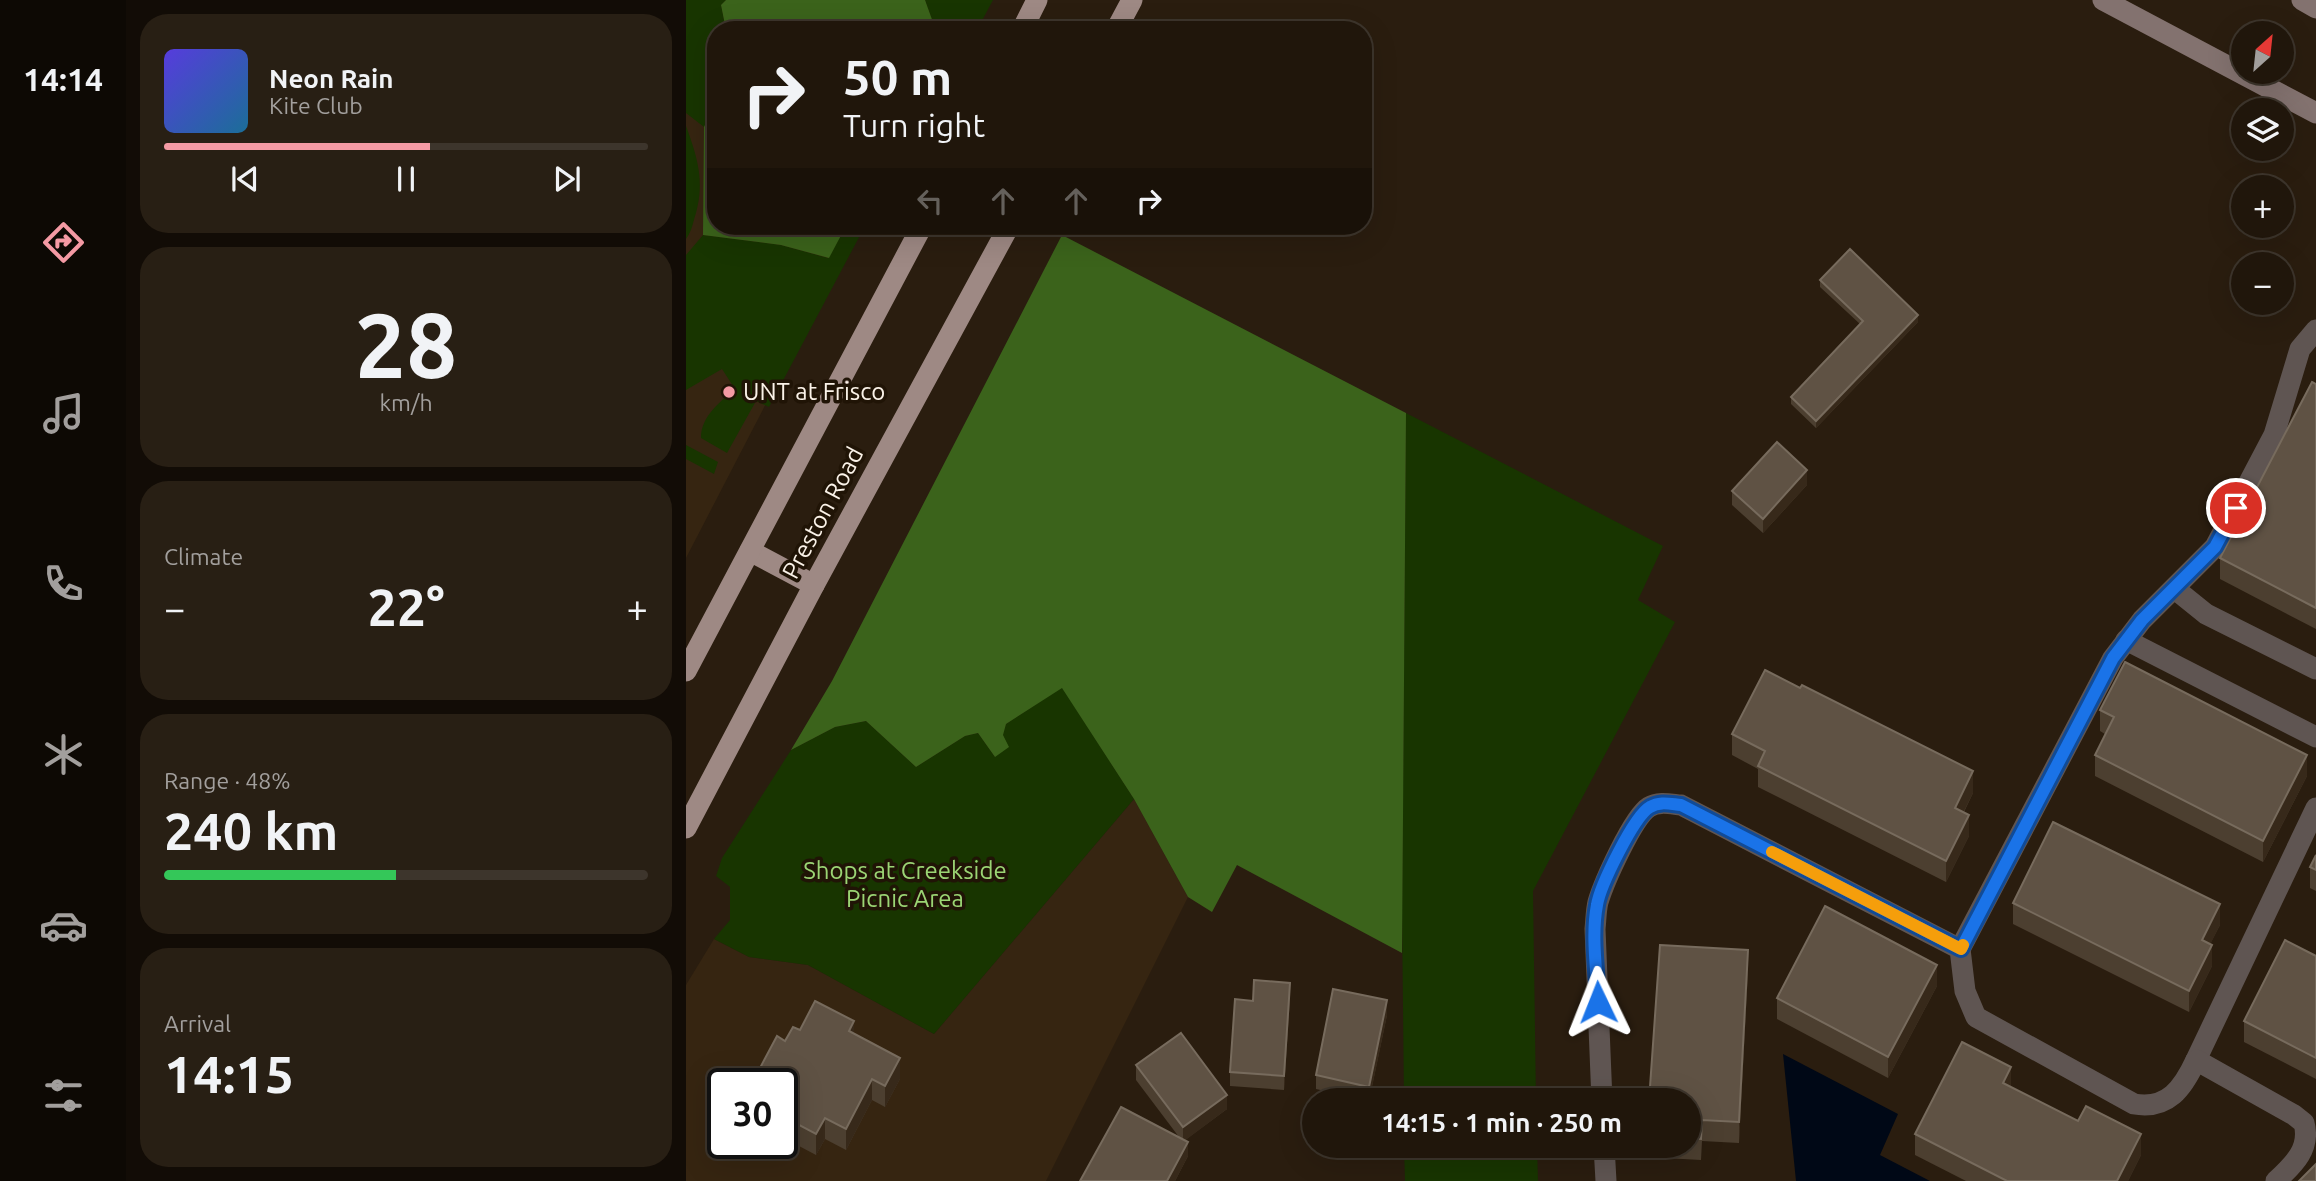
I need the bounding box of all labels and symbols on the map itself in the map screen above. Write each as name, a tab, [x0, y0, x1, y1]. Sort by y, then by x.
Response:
north arrow	[2231, 21, 2294, 84]
place label: UNT at Frisco	[743, 378, 885, 405]
marker: UNT at Frisco	[721, 384, 737, 400]
street label: Preston Road	[777, 442, 869, 583]
pin	[2206, 478, 2266, 538]
park label: Shops at Creekside Picnic Area	[803, 857, 1007, 912]
position arrow	[1561, 965, 1635, 1039]
speed limit sign: 30	[707, 1068, 798, 1159]

